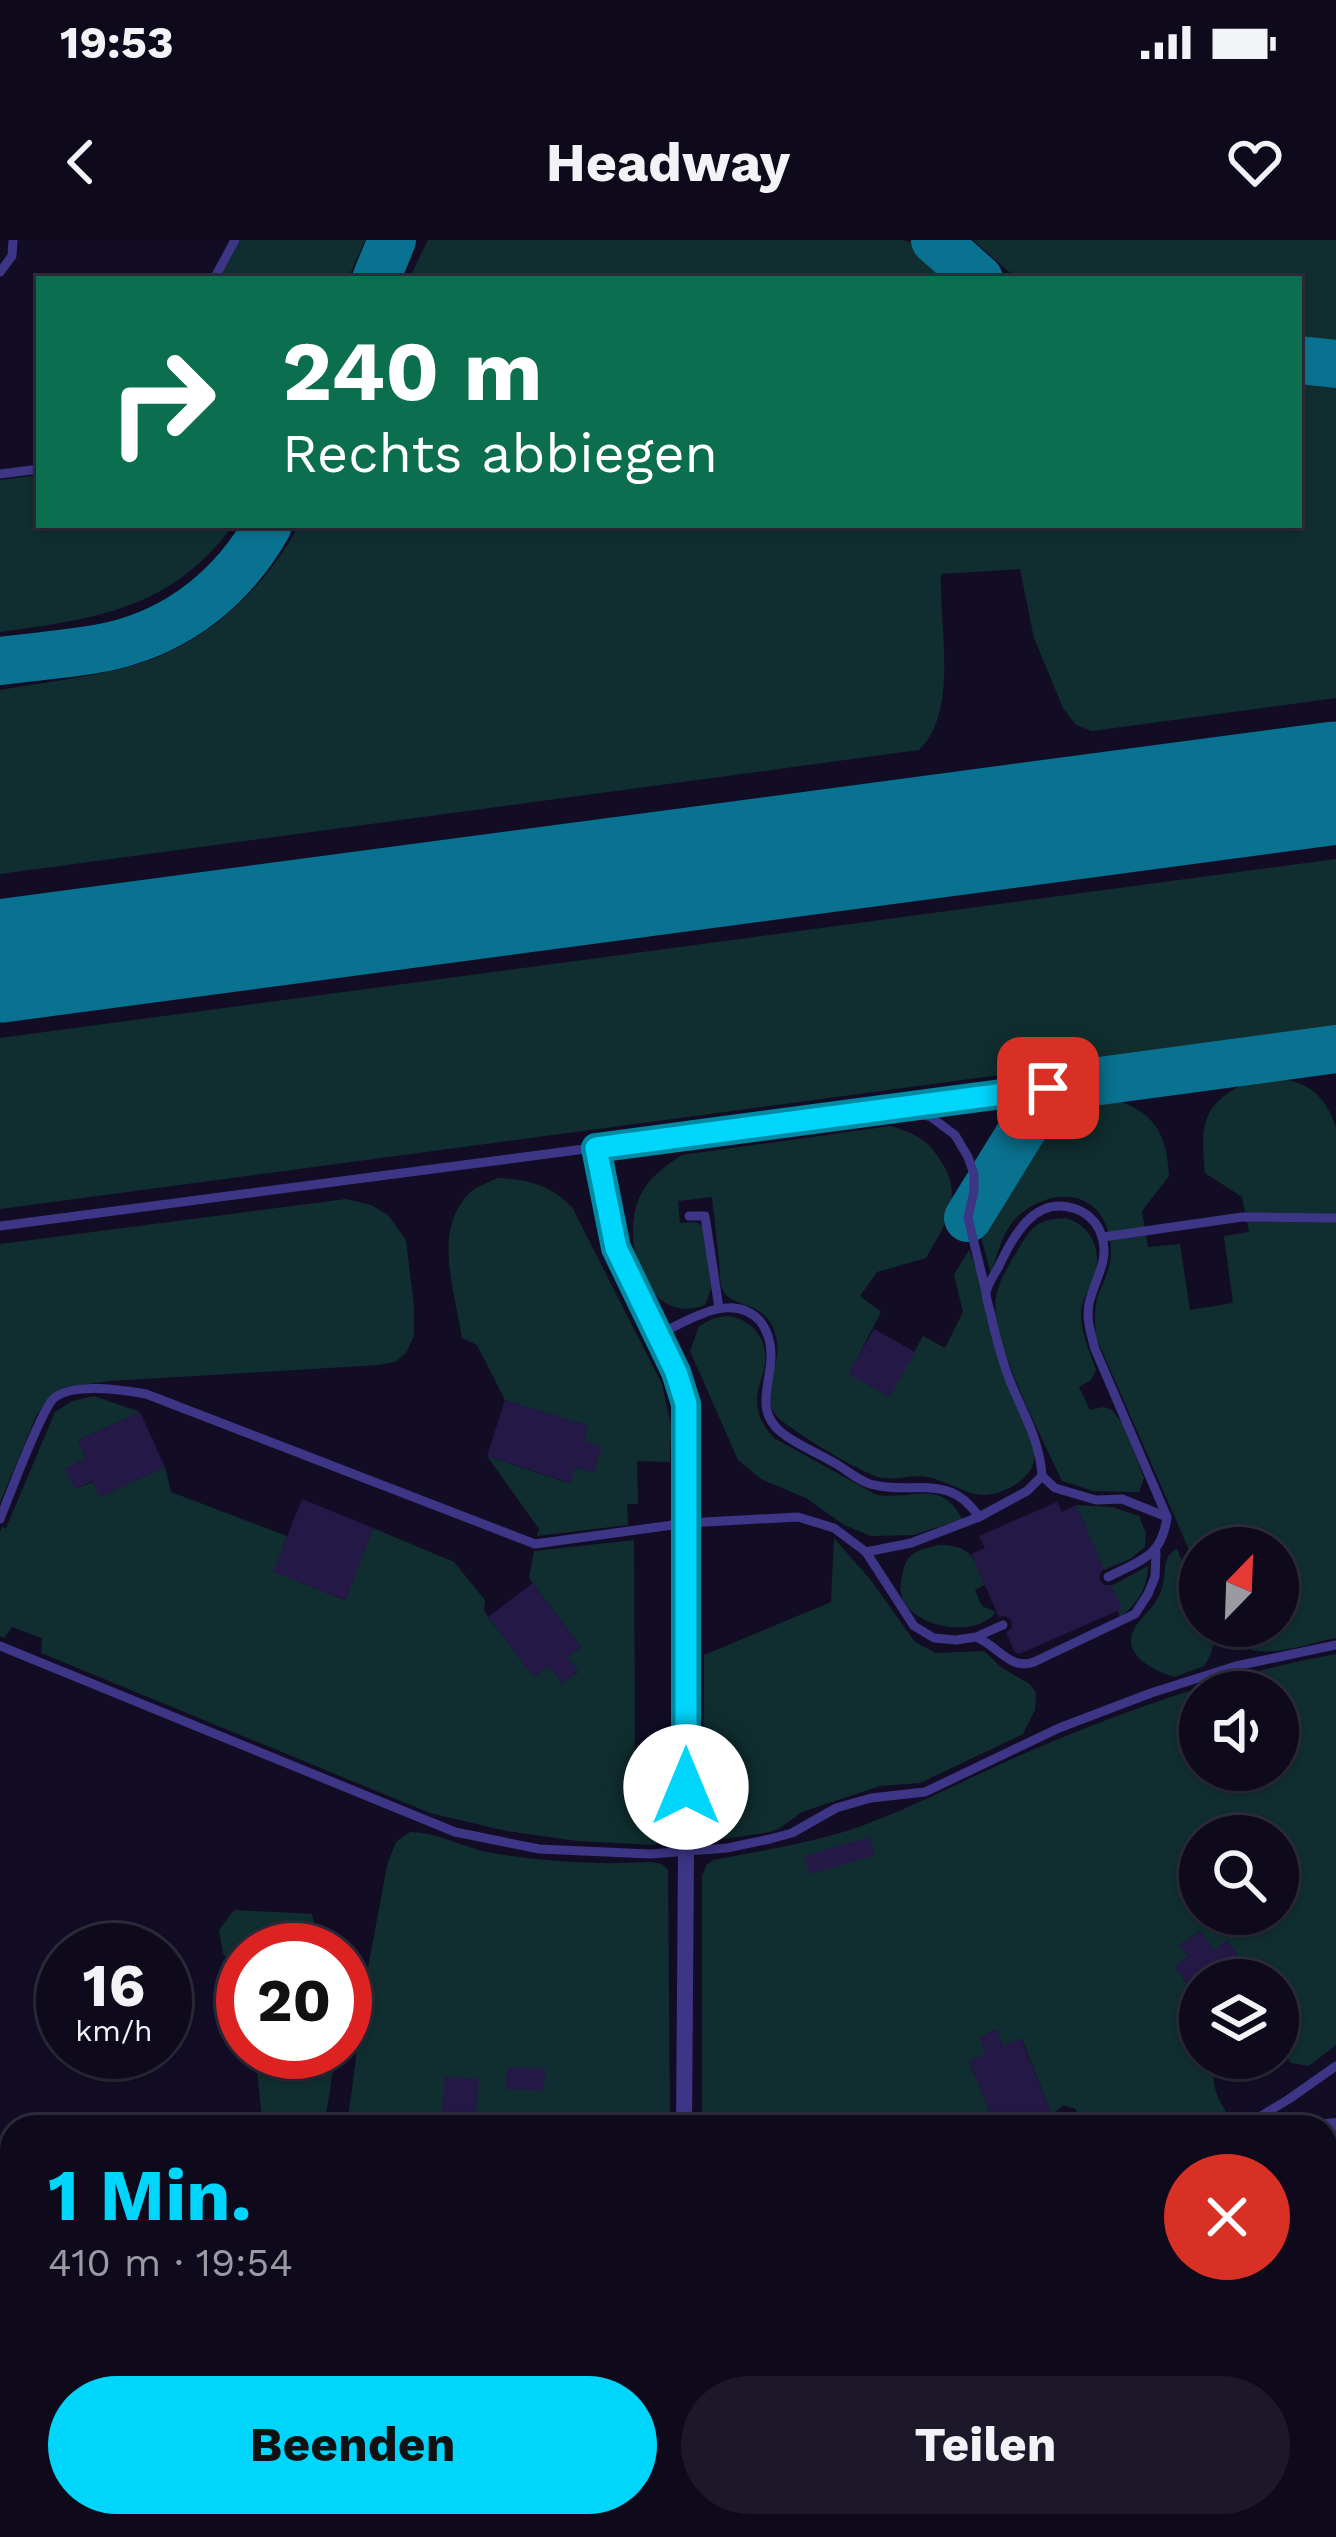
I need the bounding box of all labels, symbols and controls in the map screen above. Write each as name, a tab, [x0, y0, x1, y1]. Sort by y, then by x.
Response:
text: 19:53	[60, 16, 174, 69]
icon: back	[48, 129, 114, 195]
icon: heart	[1222, 129, 1288, 195]
text: Headway	[546, 131, 790, 194]
text: 240 m	[282, 322, 543, 420]
icon: right	[84, 324, 240, 480]
text: Rechts abbiegen	[282, 422, 718, 485]
pin	[997, 1037, 1099, 1139]
icon: arrive	[1015, 1055, 1081, 1121]
north arrow	[1179, 1527, 1299, 1647]
map controls	[1179, 1527, 1299, 2079]
button: sound	[1179, 1671, 1299, 1791]
position arrow	[623, 1724, 749, 1850]
button: search	[1179, 1815, 1299, 1935]
speed limit sign: 20	[216, 1923, 372, 2079]
text: 16	[83, 1950, 145, 2021]
button: layers	[1179, 1959, 1299, 2079]
text: km/h	[75, 2013, 153, 2048]
text: 1 Min.	[48, 2153, 252, 2237]
button: close	[1164, 2154, 1290, 2280]
text: 410 m · 19:54	[48, 2240, 293, 2285]
button: Beenden	[48, 2376, 657, 2514]
button: Teilen	[681, 2376, 1290, 2514]

